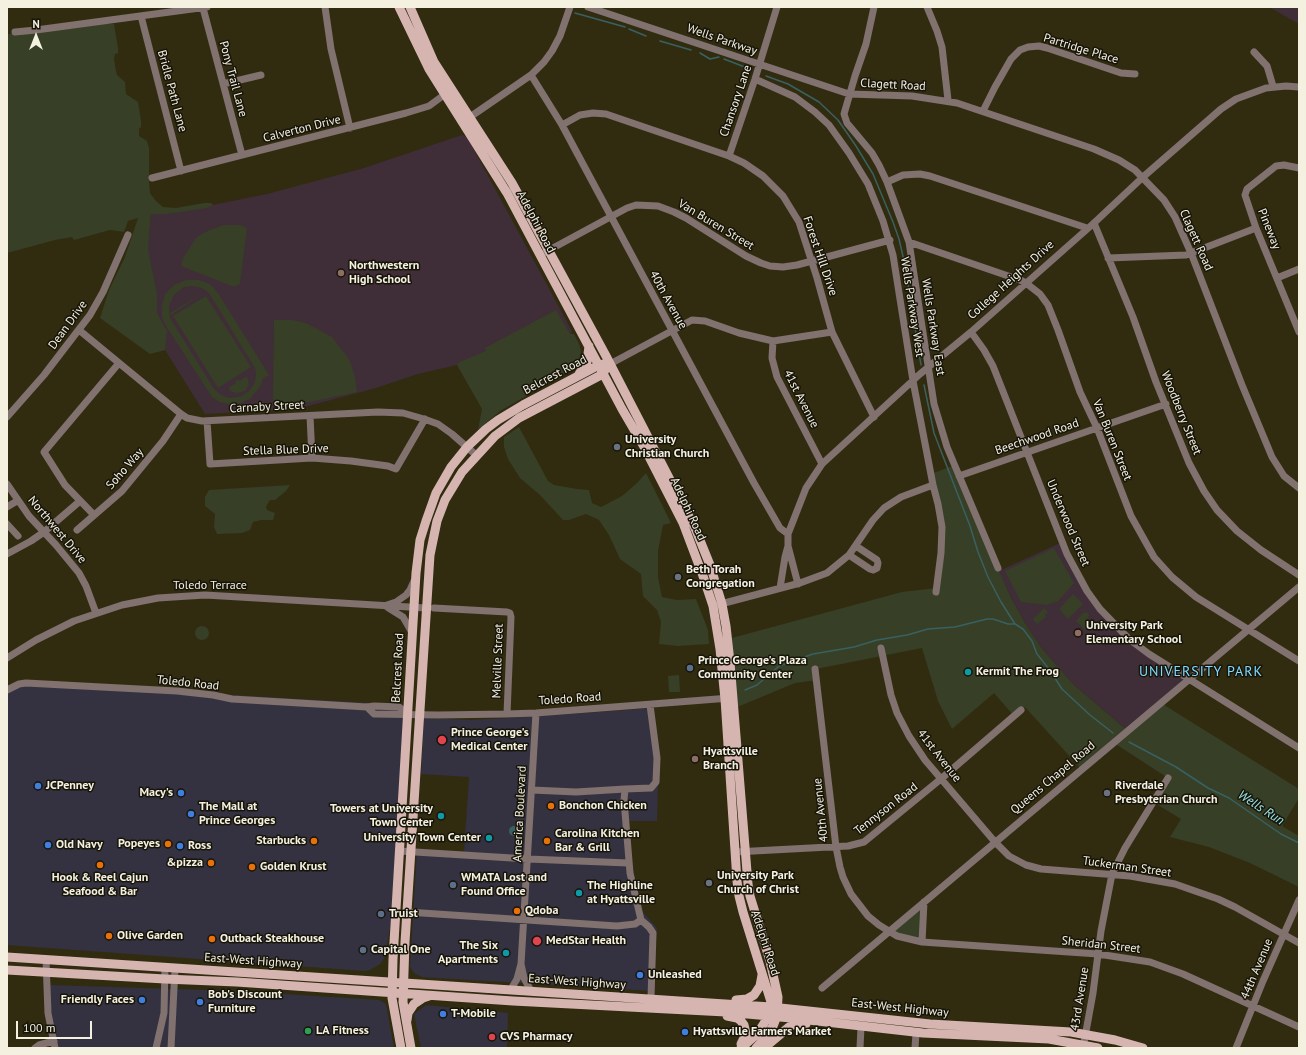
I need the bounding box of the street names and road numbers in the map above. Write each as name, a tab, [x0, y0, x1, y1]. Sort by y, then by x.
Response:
street label: Wells Parkway	[685, 21, 759, 59]
street label: Partridge Place	[1042, 31, 1120, 67]
street label: Pony Trail Lane	[216, 39, 250, 119]
street label: Bridle Path Lane	[154, 48, 190, 134]
street label: Chansory Lane	[717, 63, 755, 139]
street label: Clagett Road	[860, 76, 926, 94]
street label: Calverton Drive	[262, 112, 342, 146]
street label: Adelphi Road	[514, 189, 558, 255]
street label: Van Buren Street	[675, 197, 757, 253]
street label: Pineway	[1254, 206, 1284, 252]
street label: Clagett Road	[1176, 207, 1216, 273]
street label: Forest Hill Drive	[800, 214, 840, 298]
street label: College Heights Drive	[965, 237, 1057, 323]
street label: Wells Parkway West	[897, 256, 927, 358]
street label: 40th Avenue	[646, 268, 690, 332]
street label: Wells Parkway East	[918, 278, 948, 376]
street label: Dean Drive	[46, 298, 90, 352]
street label: Belcrest Road	[521, 352, 589, 398]
street label: 41st Avenue	[780, 368, 822, 430]
street label: Woodberry Street	[1158, 369, 1204, 457]
street label: Van Buren Street	[1089, 397, 1135, 483]
street label: Carnaby Street	[229, 398, 305, 416]
street label: Beechwood Road	[993, 416, 1081, 458]
street label: Stella Blue Drive	[243, 441, 329, 459]
street label: Soho Way	[103, 445, 147, 493]
street label: Adelphi Road	[667, 475, 709, 543]
street label: Underwood Street	[1043, 477, 1093, 569]
street label: Northwest Drive	[25, 493, 89, 567]
street label: Toledo Terrace	[173, 579, 247, 593]
street label: Melville Street	[489, 623, 507, 699]
street label: Belcrest Road	[389, 633, 407, 703]
street label: Toledo Road	[156, 673, 220, 693]
street label: Toledo Road	[538, 690, 602, 708]
street label: 41st Avenue	[914, 727, 964, 785]
street label: Queens Chapel Road	[1008, 739, 1098, 817]
street label: America Boulevard	[510, 766, 530, 862]
street label: 40th Avenue	[810, 777, 832, 843]
street label: Tennyson Road	[851, 780, 921, 838]
street label: Tuckerman Street	[1082, 854, 1172, 880]
street label: Adelphi Road	[748, 908, 782, 978]
street label: Sheridan Street	[1061, 934, 1141, 956]
street label: 44th Avenue	[1238, 937, 1276, 1001]
street label: East-West Highway	[204, 950, 302, 972]
street label: 43rd Avenue	[1068, 966, 1092, 1032]
street label: East-West Highway	[528, 971, 626, 993]
street label: East-West Highway	[851, 996, 949, 1020]

